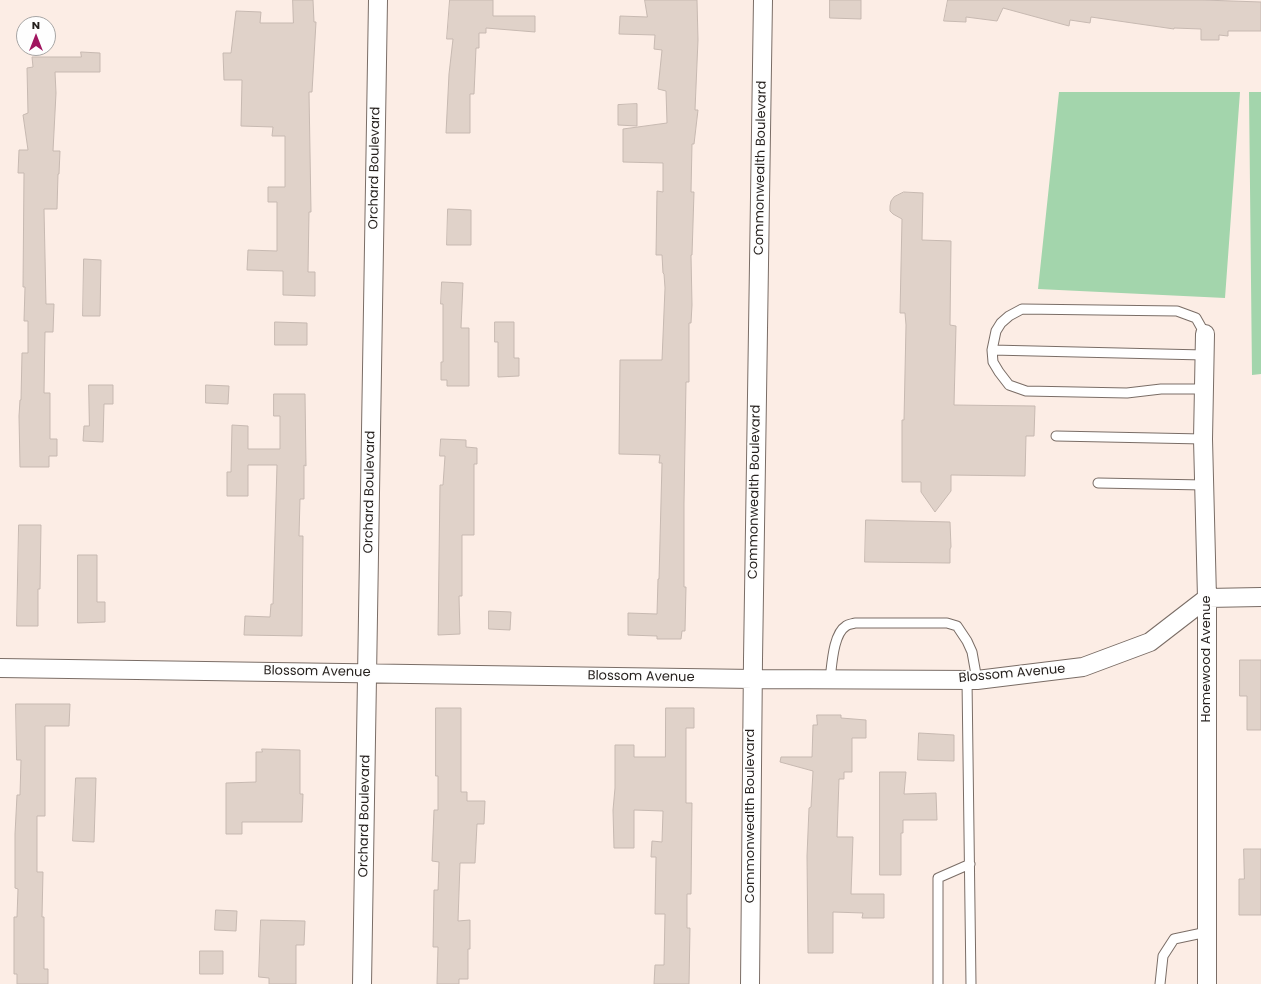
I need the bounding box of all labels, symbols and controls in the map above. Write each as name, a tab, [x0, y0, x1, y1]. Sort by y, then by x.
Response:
north arrow	[16, 16, 56, 56]
text: N	[32, 17, 40, 33]
street label: Commonwealth Boulevard	[752, 81, 770, 255]
street label: Orchard Boulevard	[366, 106, 384, 230]
street label: Commonwealth Boulevard	[746, 405, 764, 579]
street label: Orchard Boulevard	[361, 430, 379, 554]
street label: Homewood Avenue	[1199, 595, 1215, 723]
street label: Blossom Avenue	[958, 662, 1066, 686]
street label: Blossom Avenue	[263, 663, 371, 681]
street label: Blossom Avenue	[587, 668, 695, 686]
street label: Commonwealth Boulevard	[743, 729, 759, 903]
street label: Orchard Boulevard	[356, 754, 374, 878]

